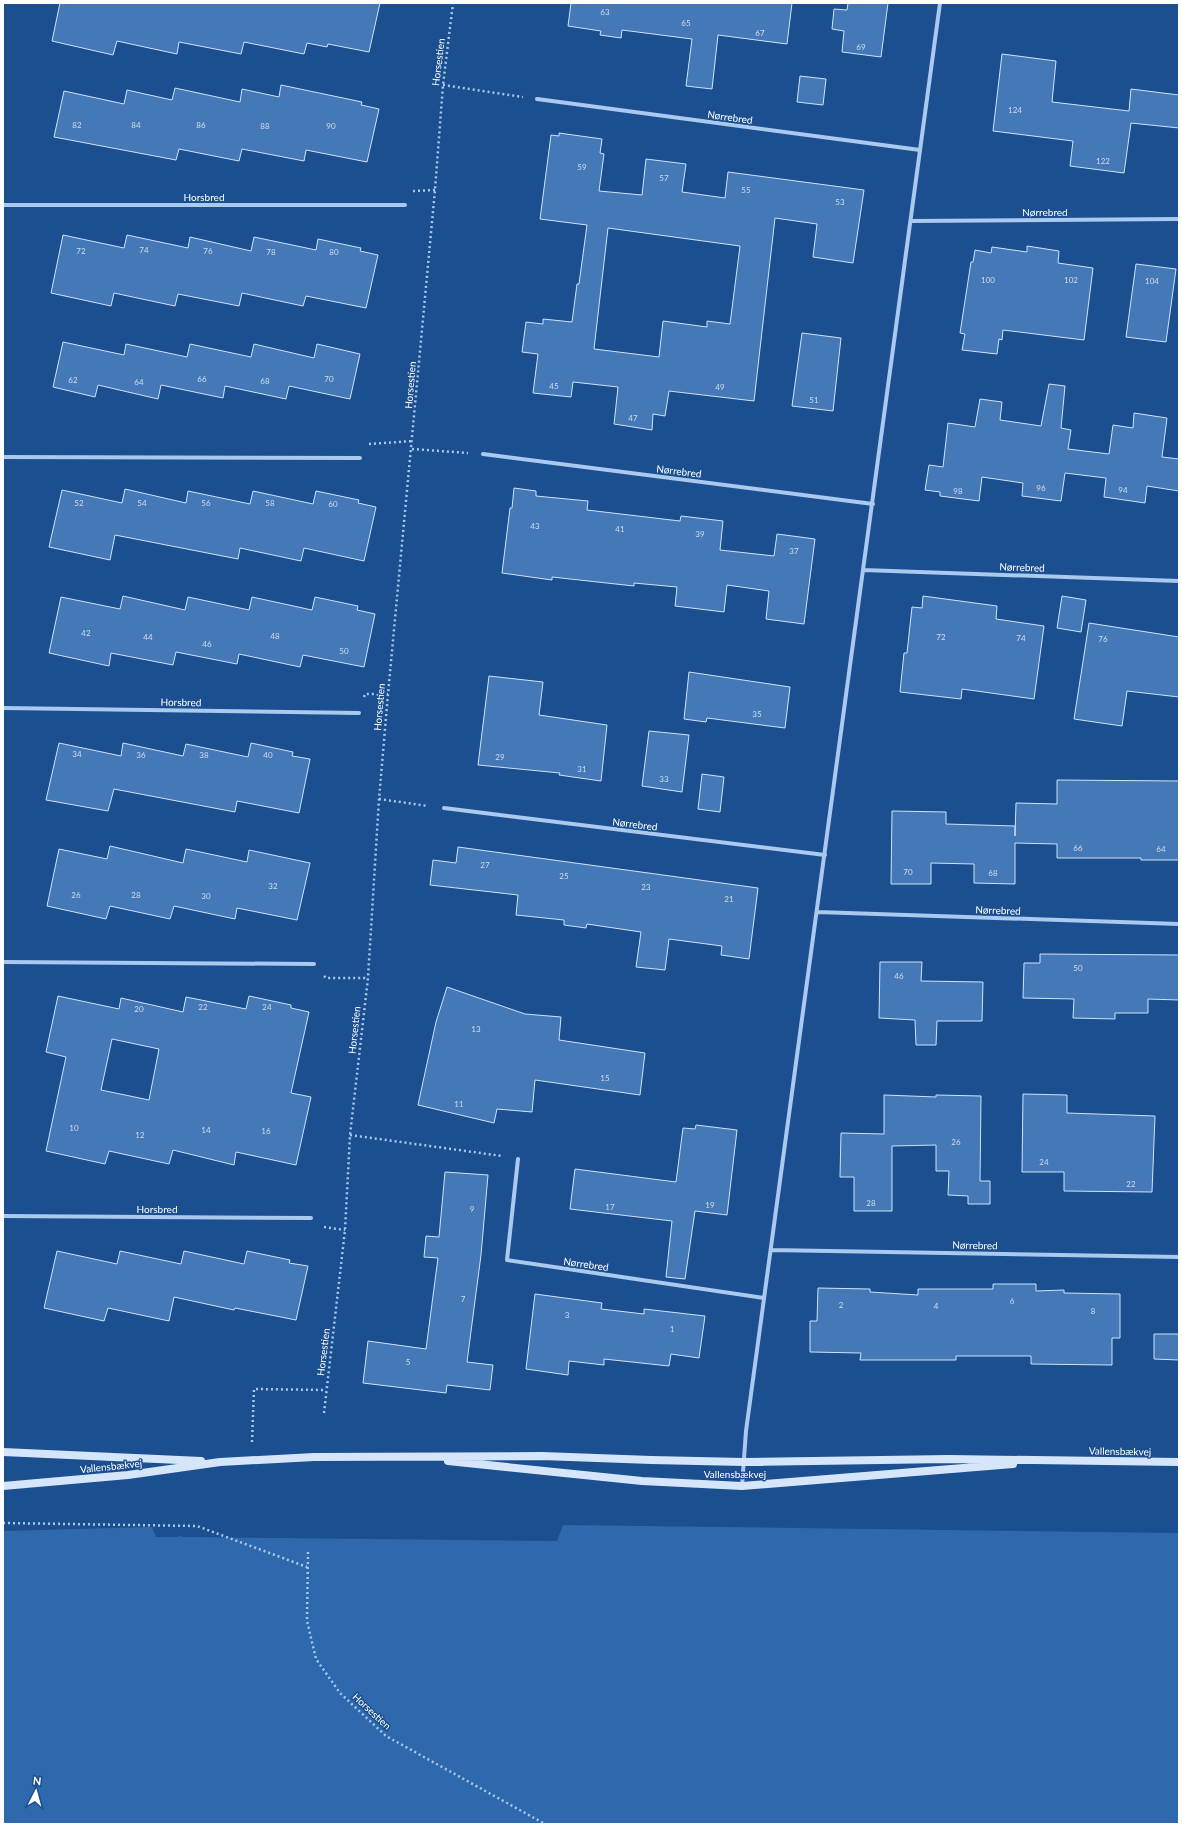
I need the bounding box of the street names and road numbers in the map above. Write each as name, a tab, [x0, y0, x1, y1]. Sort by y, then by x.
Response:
street label: Horsestien	[429, 38, 447, 86]
street label: Nørrebred	[707, 108, 753, 126]
street label: Horsbred	[183, 191, 225, 203]
street label: Nørrebred	[1022, 206, 1068, 218]
street label: Horsestien	[402, 361, 418, 409]
street label: Nørrebred	[656, 462, 702, 480]
street label: Nørrebred	[999, 560, 1045, 574]
street label: Horsestien	[371, 683, 387, 731]
street label: Horsbred	[160, 696, 202, 708]
street label: Nørrebred	[612, 815, 658, 833]
street label: Nørrebred	[975, 903, 1021, 917]
street label: Horsestien	[346, 1006, 362, 1054]
street label: Horsbred	[136, 1203, 178, 1215]
street label: Nørrebred	[952, 1239, 998, 1251]
street label: Nørrebred	[563, 1255, 609, 1273]
street label: Horsestien	[314, 1328, 332, 1376]
street label: Vallensbækvej	[1089, 1444, 1151, 1458]
street label: Vallensbækvej	[79, 1457, 143, 1475]
street label: Vallensbækvej	[704, 1468, 766, 1480]
street label: Horsestien	[350, 1690, 394, 1732]

